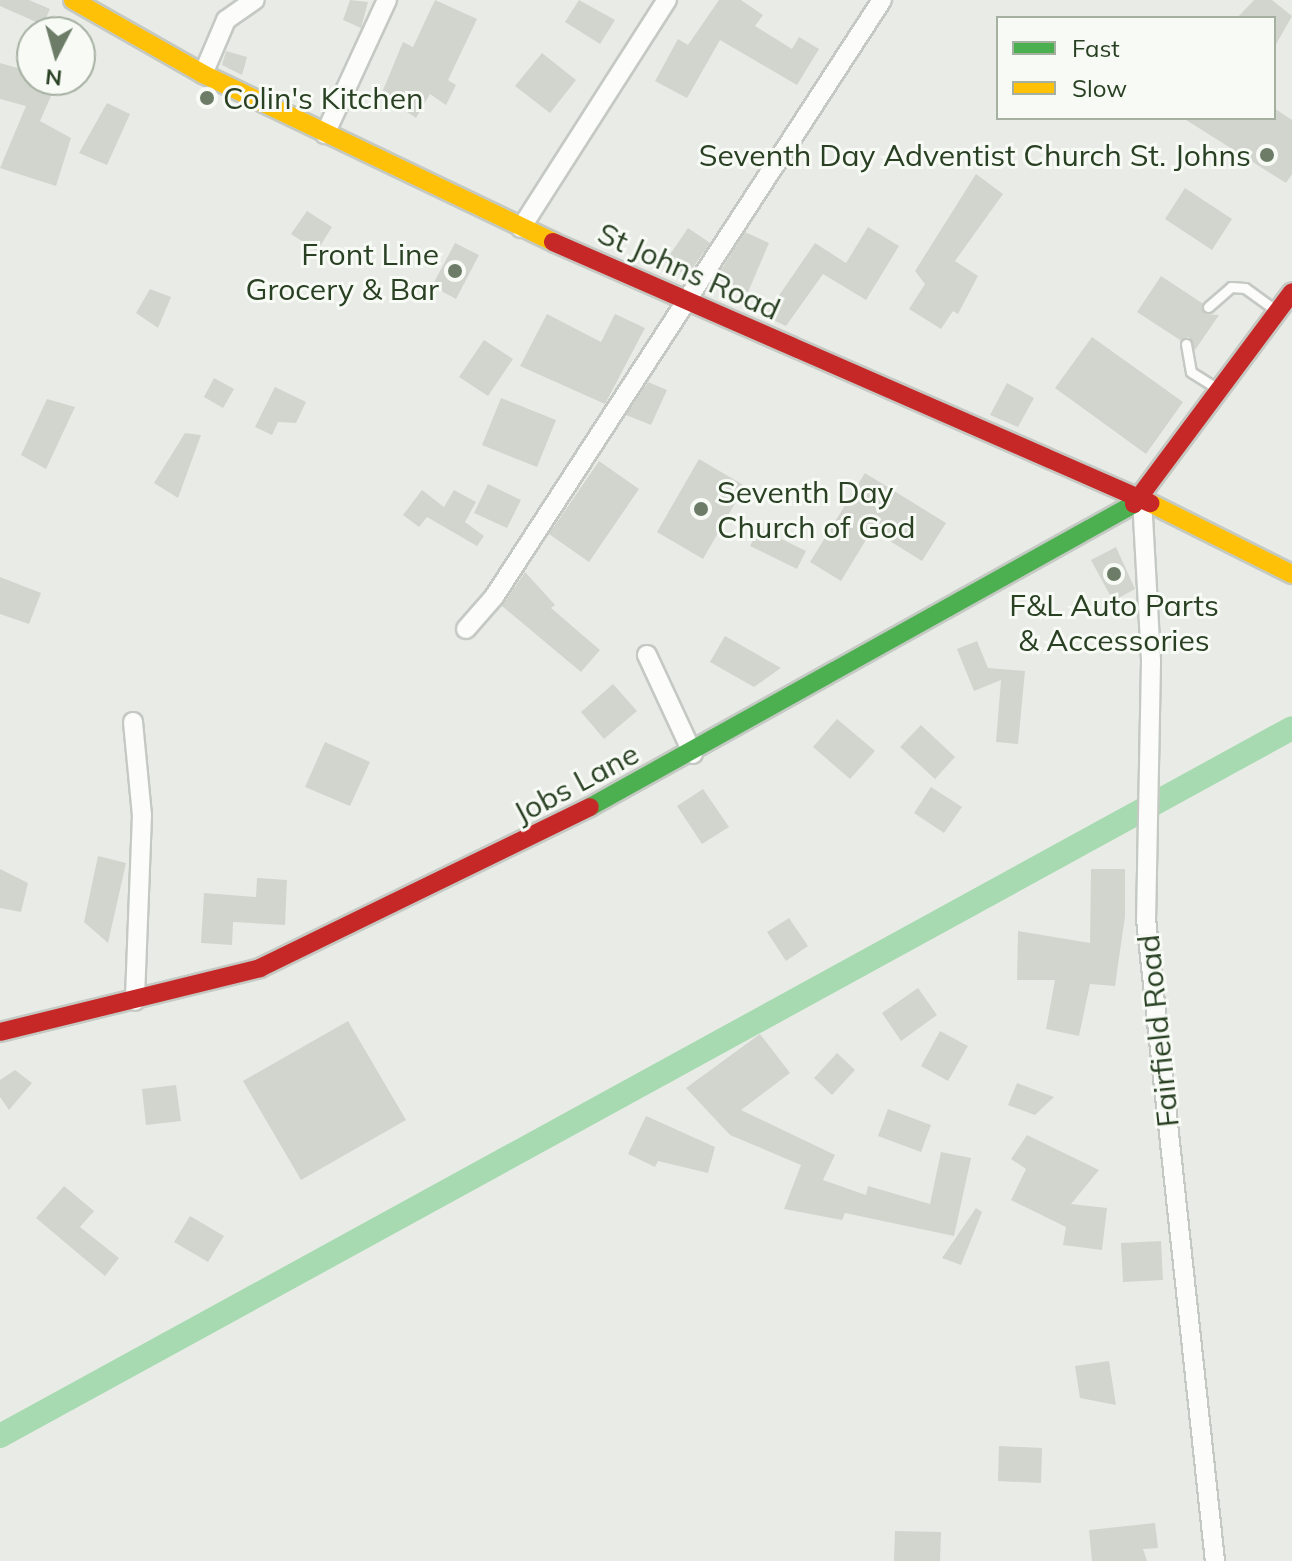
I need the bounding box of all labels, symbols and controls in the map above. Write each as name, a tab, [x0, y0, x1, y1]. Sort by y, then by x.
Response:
north arrow	[16, 16, 96, 96]
legend	[996, 16, 1276, 120]
text: Fast	[1072, 33, 1120, 63]
text: N	[44, 63, 63, 93]
text: Slow	[1072, 73, 1127, 103]
place label: Colin's Kitchen	[223, 80, 424, 116]
marker: Colin's Kitchen	[198, 89, 216, 107]
place label: Seventh Day Adventist Church St. Johns	[699, 137, 1251, 173]
marker: Seventh Day Adventist Church St. Johns	[1258, 146, 1276, 164]
street label: St Johns Road	[592, 215, 786, 327]
place label: Front Line Grocery & Bar	[246, 236, 439, 306]
marker: Front Line Grocery & Bar	[446, 262, 464, 280]
place label: Seventh Day Church of God	[717, 474, 915, 544]
marker: Seventh Day Church of God	[692, 500, 710, 518]
marker: F&L Auto Parts & Accessories	[1105, 565, 1123, 583]
place label: F&L Auto Parts & Accessories	[1009, 587, 1219, 658]
street label: Jobs Lane	[508, 735, 644, 831]
street label: Fairfield Road	[1130, 933, 1186, 1129]

